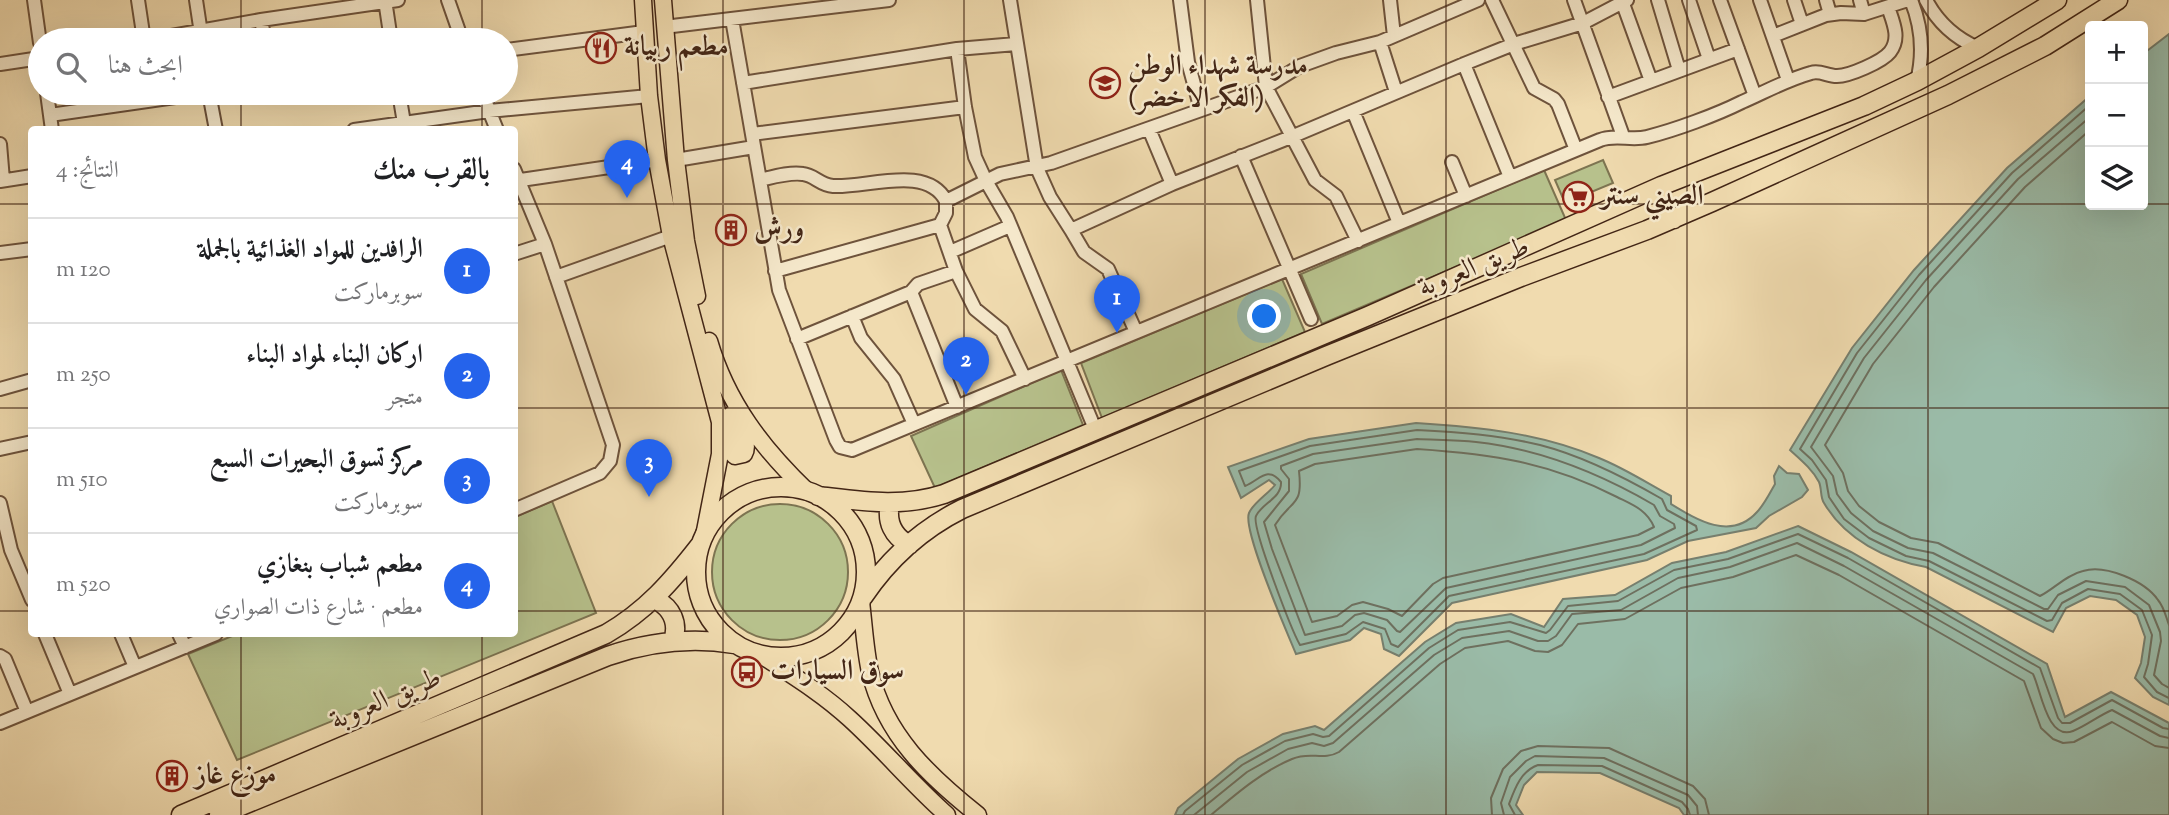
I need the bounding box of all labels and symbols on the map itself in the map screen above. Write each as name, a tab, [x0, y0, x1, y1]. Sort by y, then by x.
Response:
place label: مطعم ربيانة	[624, 28, 729, 71]
restaurant icon: مطعم ربيانة	[584, 31, 618, 65]
place label: مدرسة شهداء الوطن (الفكر الاخضر)	[1128, 47, 1308, 119]
school or university icon: مدرسة شهداء الوطن (الفكر الاخضر)	[1088, 66, 1122, 100]
pin: 4	[604, 140, 650, 198]
place label: الصيني سنتر	[1598, 177, 1703, 221]
supermarket icon: الصيني سنتر	[1561, 180, 1595, 214]
place label: ورش	[754, 210, 804, 250]
building icon: ورش	[714, 213, 748, 247]
street label: طريق العروبة	[1412, 227, 1536, 309]
pin: 1	[1094, 275, 1140, 333]
your location	[1247, 299, 1281, 333]
pin: 2	[943, 337, 989, 395]
pin: 3	[626, 439, 672, 497]
place label: سوق السيارات	[770, 652, 904, 692]
bus stop icon: سوق السيارات	[730, 655, 764, 689]
street label: طريق العروبة	[324, 659, 448, 741]
place label: موزع غاز	[192, 756, 276, 797]
building icon: موزع غاز	[155, 759, 189, 793]

